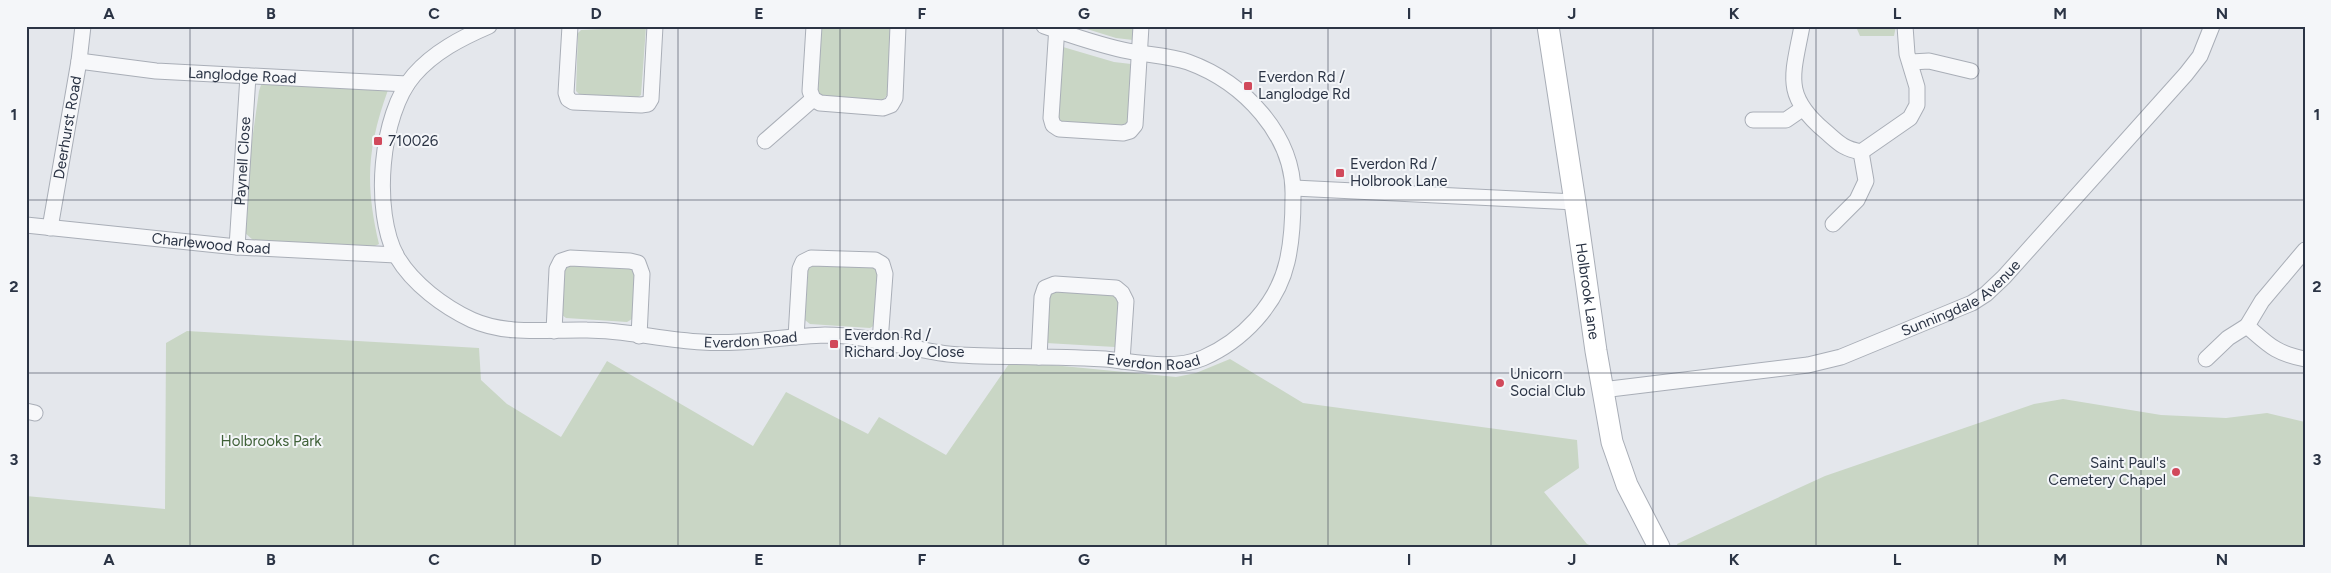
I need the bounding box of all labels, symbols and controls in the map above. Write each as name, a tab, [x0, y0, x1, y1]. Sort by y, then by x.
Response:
text: A	[103, 4, 115, 23]
text: B	[266, 4, 276, 23]
text: C	[428, 4, 440, 23]
text: D	[590, 4, 602, 23]
text: E	[754, 4, 764, 23]
text: F	[918, 4, 927, 23]
text: G	[1078, 4, 1090, 23]
text: H	[1241, 4, 1253, 23]
text: I	[1407, 4, 1411, 23]
text: J	[1568, 4, 1576, 23]
text: K	[1729, 4, 1740, 23]
text: L	[1893, 4, 1902, 23]
text: M	[2053, 4, 2067, 23]
text: N	[2216, 4, 2228, 23]
street label: Langlodge Road	[187, 64, 297, 87]
place label: Everdon Rd / Langlodge Rd	[1258, 68, 1350, 103]
street label: Deerhurst Road	[50, 74, 85, 181]
marker: Everdon Rd / Langlodge Rd	[1242, 80, 1254, 92]
text: 1	[11, 105, 17, 124]
text: 1	[2314, 105, 2320, 124]
street label: Paynell Close	[231, 116, 254, 206]
place label: 710026	[388, 132, 439, 150]
marker: 710026	[372, 135, 384, 147]
place label: Everdon Rd / Holbrook Lane	[1350, 155, 1448, 190]
marker: Everdon Rd / Holbrook Lane	[1334, 167, 1346, 179]
street label: Charlewood Road	[151, 229, 271, 258]
street label: Holbrook Lane	[1572, 241, 1603, 341]
street label: Sunningdale Avenue	[1898, 256, 2024, 340]
text: 2	[9, 277, 19, 296]
text: 2	[2312, 277, 2322, 296]
place label: Everdon Rd / Richard Joy Close	[844, 326, 964, 361]
street label: Everdon Road	[703, 328, 798, 352]
marker: Everdon Rd / Richard Joy Close	[828, 338, 840, 350]
street label: Everdon Road	[1105, 350, 1202, 374]
place label: Unicorn Social Club	[1510, 365, 1586, 400]
marker: Unicorn Social Club	[1494, 377, 1506, 389]
park label: Holbrooks Park	[220, 432, 322, 450]
text: 3	[10, 450, 19, 469]
text: 3	[2313, 450, 2322, 469]
place label: Saint Paul's Cemetery Chapel	[2048, 454, 2166, 489]
marker: Saint Paul's Cemetery Chapel	[2170, 466, 2182, 478]
text: A	[103, 550, 115, 569]
text: B	[266, 550, 276, 569]
text: C	[428, 550, 440, 569]
text: D	[590, 550, 602, 569]
text: E	[754, 550, 764, 569]
text: F	[918, 550, 927, 569]
text: G	[1078, 550, 1090, 569]
text: H	[1241, 550, 1253, 569]
text: I	[1407, 550, 1411, 569]
text: J	[1568, 550, 1576, 569]
text: K	[1729, 550, 1740, 569]
text: L	[1893, 550, 1902, 569]
text: M	[2053, 550, 2067, 569]
text: N	[2216, 550, 2228, 569]

